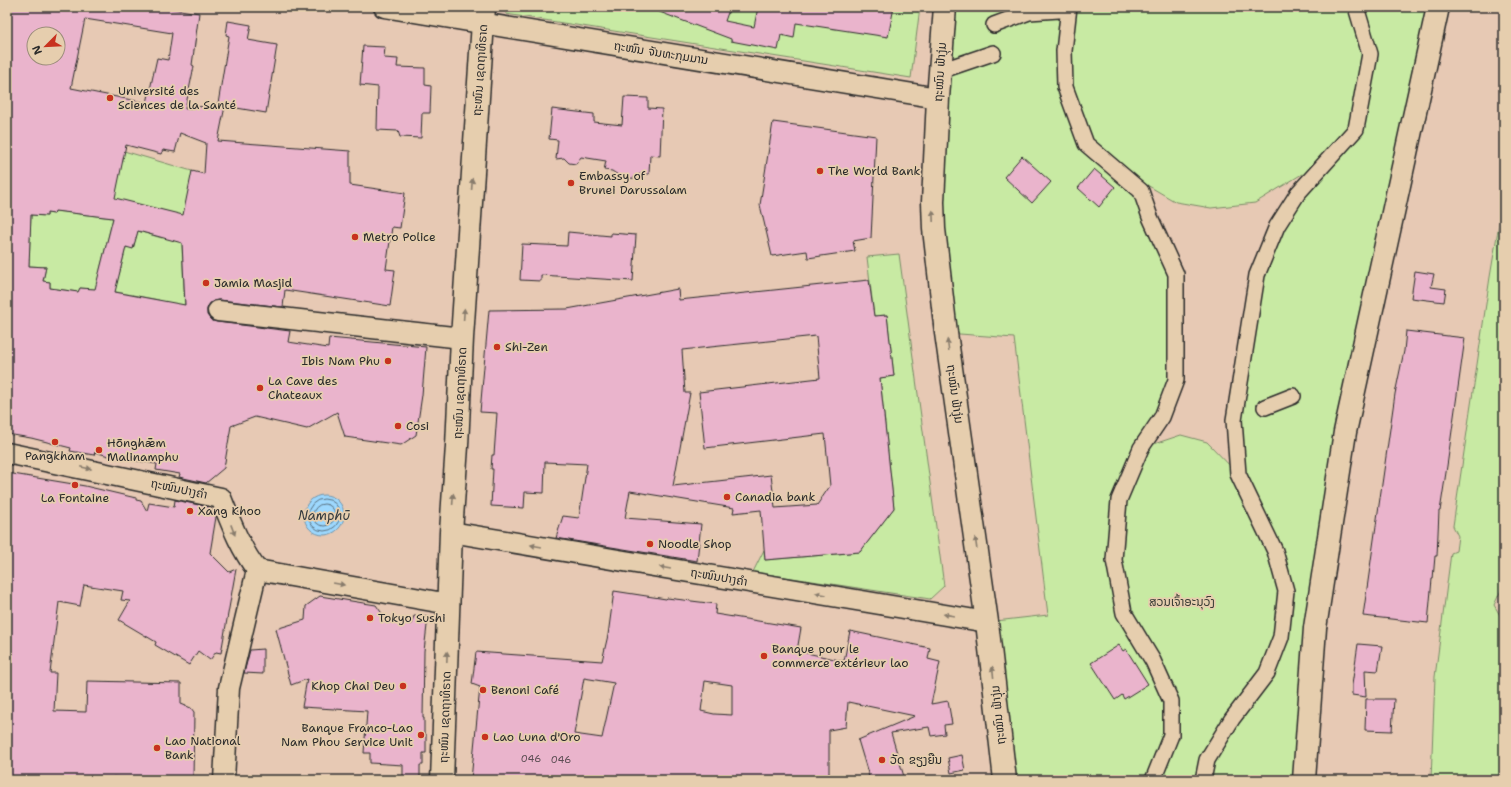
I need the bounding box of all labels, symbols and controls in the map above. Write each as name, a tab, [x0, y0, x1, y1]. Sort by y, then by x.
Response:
street label: ຖະໜົນ ເຊດຖາທິຣາດ	[469, 23, 491, 117]
north arrow	[26, 26, 66, 66]
street label: ຖະໜົນ ຈັນທະກຸມມານ	[613, 38, 709, 68]
street label: ຖະໝົນ ຟ້າງຸ່ມ	[930, 42, 952, 102]
text: N	[29, 43, 46, 57]
place label: Université des Sciences de la Santé	[118, 83, 236, 113]
marker: Université des Sciences de la Santé	[105, 93, 115, 103]
place label: The World Bank	[828, 163, 921, 179]
marker: The World Bank	[815, 166, 825, 176]
place label: Embassy of Brunei Darussalam	[579, 168, 687, 198]
one-way arrow	[469, 178, 476, 190]
marker: Embassy of Brunei Darussalam	[566, 178, 576, 188]
one-way arrow	[930, 209, 936, 222]
place label: Metro Police	[363, 229, 436, 245]
marker: Metro Police	[350, 232, 360, 242]
place label: Jamia Masjid	[214, 275, 293, 291]
marker: Jamia Masjid	[201, 278, 211, 288]
one-way arrow	[460, 308, 467, 320]
place label: Shi-Zen	[505, 339, 548, 355]
one-way arrow	[945, 339, 951, 351]
marker: Shi-Zen	[492, 342, 502, 352]
street label: ຖະໜົນ ເຊດຖາທິຣາດ	[450, 347, 470, 439]
place label: Ibis Nam Phu	[301, 353, 380, 369]
marker: Ibis Nam Phu	[383, 356, 393, 366]
street label: ຖະໝົນ ຟ້າງຸ່ມ	[941, 363, 967, 425]
place label: La Cave des Chateaux	[268, 373, 337, 403]
marker: La Cave des Chateaux	[255, 383, 265, 393]
place label: Cosi	[406, 418, 429, 434]
marker: Cosi	[393, 421, 403, 431]
place label: Hōnghǣm Malinamphu	[107, 435, 179, 465]
marker: Pangkham	[50, 437, 60, 447]
marker: Hōnghǣm Malinamphu	[94, 445, 104, 455]
place label: Pangkham	[25, 448, 85, 464]
one-way arrow	[80, 466, 93, 472]
street label: ຖະໜົນປາງຄໍາ	[149, 475, 209, 503]
marker: La Fontaine	[70, 480, 80, 490]
place label: Canadia bank	[735, 489, 815, 505]
place label: La Fontaine	[41, 490, 109, 506]
marker: Canadia bank	[722, 492, 732, 502]
one-way arrow	[450, 493, 457, 505]
place label: Xang Khoo	[198, 503, 261, 519]
marker: Xang Khoo	[185, 506, 195, 516]
water label: Namphū	[298, 507, 350, 524]
one-way arrow	[231, 524, 237, 536]
place label: Noodle Shop	[658, 536, 732, 552]
one-way arrow	[973, 537, 979, 549]
marker: Noodle Shop	[645, 539, 655, 549]
one-way arrow	[530, 543, 543, 549]
street label: ຖະໜົນປາງຄໍາ	[689, 564, 749, 590]
one-way arrow	[659, 565, 671, 571]
one-way arrow	[332, 581, 345, 587]
one-way arrow	[814, 591, 827, 597]
park label: ສວນເຈົ້າອະນຸວົງ	[1149, 593, 1215, 610]
place label: Tokyo Sushi	[378, 610, 446, 626]
one-way arrow	[943, 612, 955, 618]
marker: Tokyo Sushi	[365, 613, 375, 623]
place label: Banque pour le commerce extérieur lao	[772, 641, 908, 671]
one-way arrow	[444, 650, 450, 663]
marker: Banque pour le commerce extérieur lao	[759, 651, 769, 661]
one-way arrow	[990, 666, 996, 678]
street label: ຖະໜົນ ເຊດຖາທິຣາດ	[435, 671, 455, 763]
place label: Khop Chai Deu	[311, 678, 395, 694]
marker: Khop Chai Deu	[398, 681, 408, 691]
place label: Benoni Café	[491, 682, 559, 698]
street label: ຖະໝົນ ຟ້າງຸ່ມ	[987, 684, 1011, 746]
marker: Benoni Café	[478, 685, 488, 695]
place label: Banque Franco-Lao Nam Phou Service Unit	[281, 720, 413, 750]
place label: Lao Luna d'Oro	[493, 729, 581, 745]
marker: Banque Franco-Lao Nam Phou Service Unit	[416, 730, 426, 740]
marker: Lao Luna d'Oro	[480, 732, 490, 742]
place label: Lao National Bank	[165, 733, 241, 763]
marker: Lao National Bank	[152, 743, 162, 753]
house number: 046	[521, 752, 541, 765]
place label: ວັດ ຂຽງຍືນ	[890, 752, 942, 768]
house number: 046	[551, 753, 571, 766]
marker: ວັດ ຂຽງຍືນ	[877, 755, 887, 765]

